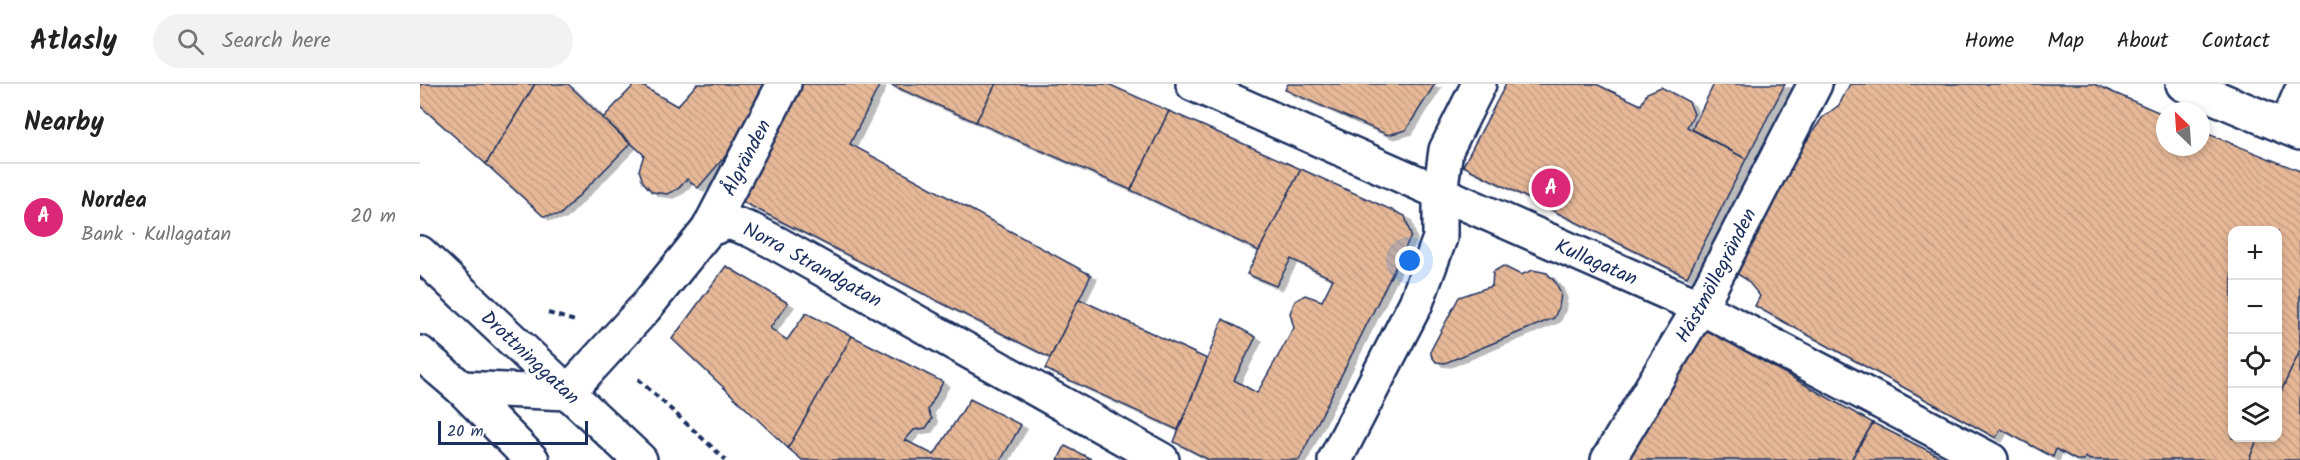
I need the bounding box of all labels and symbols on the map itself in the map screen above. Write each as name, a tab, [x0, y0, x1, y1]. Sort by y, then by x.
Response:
north arrow	[2156, 102, 2210, 156]
street label: Ålgränden	[714, 114, 781, 202]
pin: A	[1532, 166, 1570, 210]
street label: Hästmöllegränden	[1668, 203, 1766, 350]
street label: Norra Strandgatan	[738, 214, 887, 317]
street label: Kullagatan	[1549, 231, 1642, 296]
your location	[1395, 246, 1424, 275]
street label: Drottninggatan	[472, 304, 586, 414]
scale bar	[438, 418, 588, 446]

